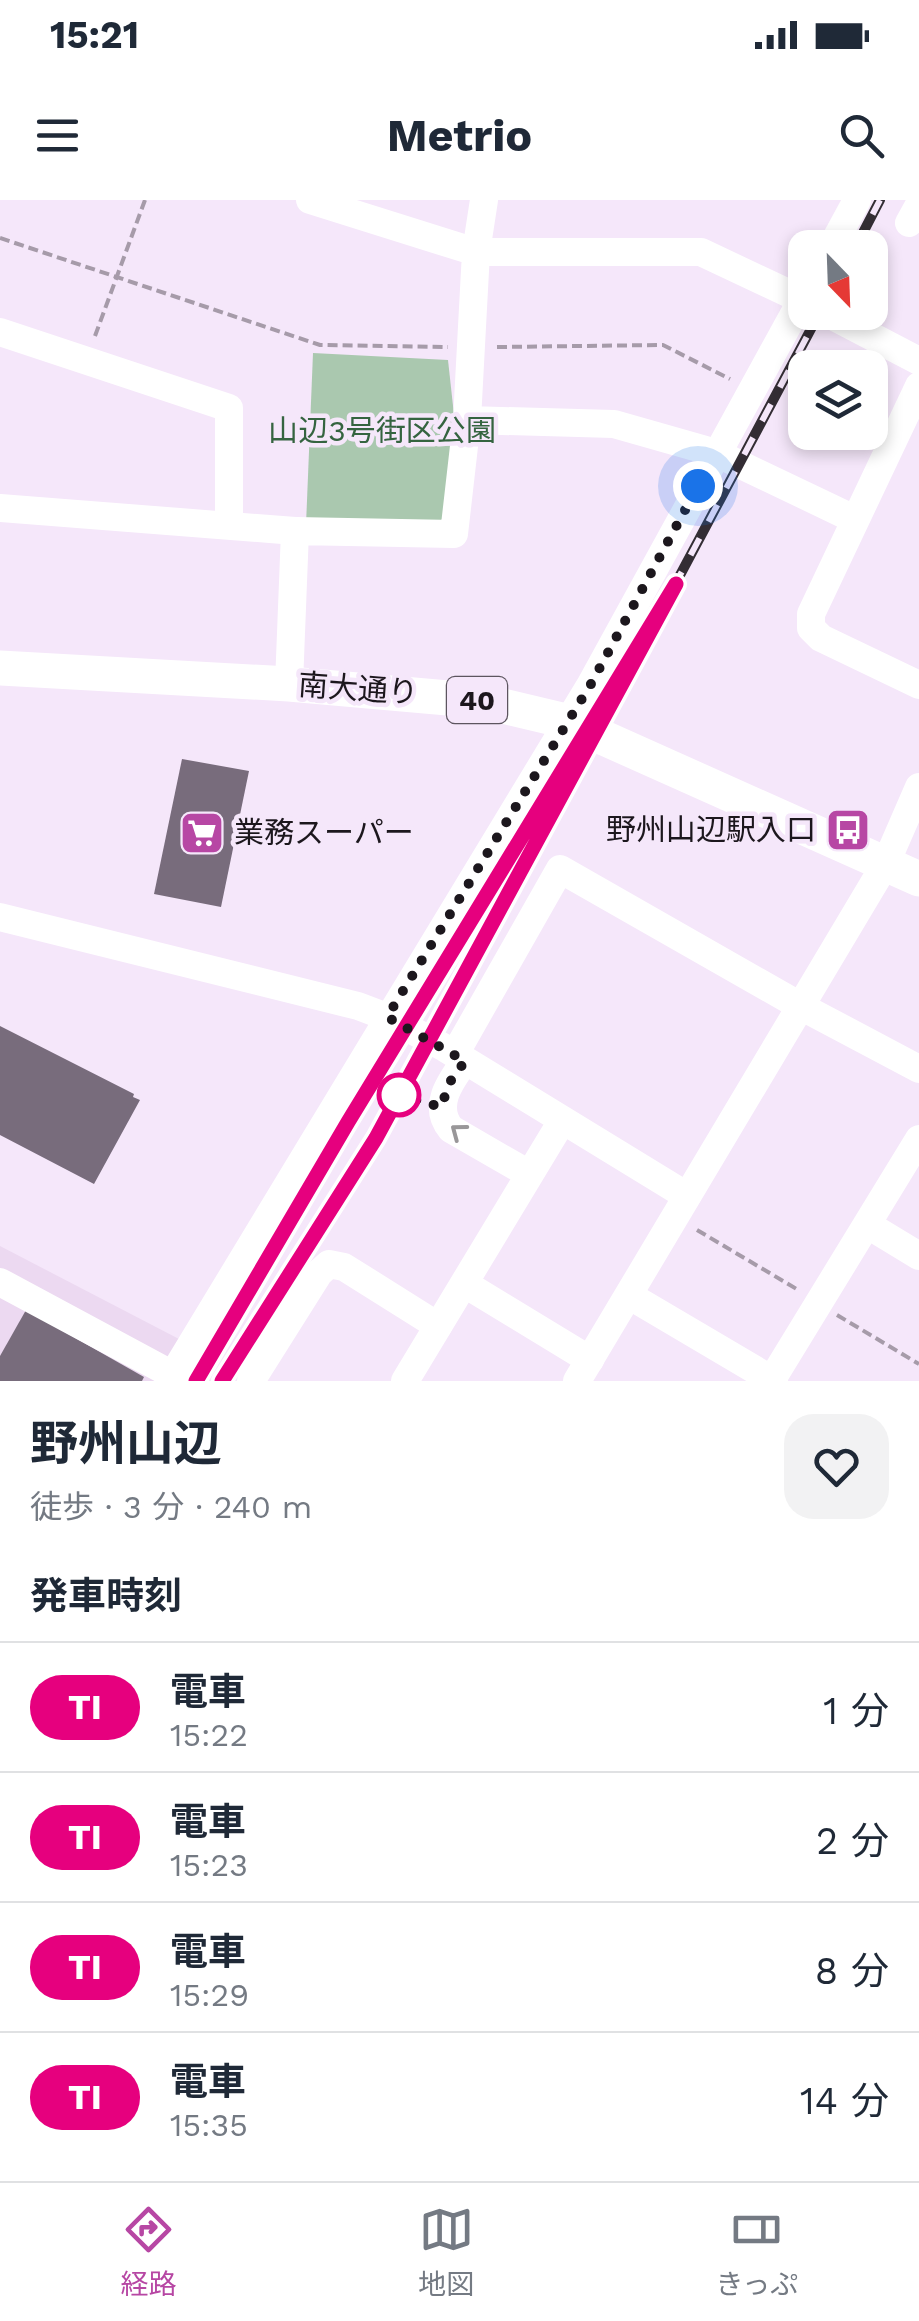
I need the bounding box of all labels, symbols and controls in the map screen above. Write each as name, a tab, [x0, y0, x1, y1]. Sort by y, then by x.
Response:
text: 15:21	[50, 13, 139, 57]
icon: menu	[30, 108, 85, 163]
icon: search	[834, 108, 889, 163]
text: Metrio	[387, 109, 532, 162]
north arrow	[788, 230, 888, 330]
map controls	[788, 230, 888, 450]
button: layers	[788, 350, 888, 450]
park label: 山辺3号街区公園	[268, 413, 496, 448]
your location	[673, 461, 723, 511]
street label: 南大通り	[297, 667, 419, 710]
road number: 40	[447, 677, 507, 723]
bus stop icon: 野州山辺駅入口	[825, 807, 871, 853]
supermarket icon: 業務スーパー	[179, 810, 225, 856]
place label: 野州山辺駅入口	[606, 812, 816, 847]
place label: 業務スーパー	[234, 815, 414, 850]
unlabelled marker	[378, 1074, 420, 1116]
one-way arrow	[451, 1125, 469, 1142]
button: heart	[784, 1414, 889, 1519]
text: 野州山辺	[30, 1415, 222, 1472]
text: 徒歩 · 3 分 · 240 m	[30, 1488, 312, 1526]
text: 発車時刻	[30, 1574, 182, 1618]
text: 電車	[170, 1670, 246, 1714]
text: TI	[68, 1686, 102, 1728]
text: 1 分	[823, 1689, 889, 1733]
text: 15:22	[170, 1716, 248, 1754]
text: 電車	[170, 1800, 246, 1844]
text: TI	[68, 1816, 102, 1858]
text: 2 分	[816, 1819, 889, 1863]
text: 15:23	[170, 1846, 248, 1884]
text: 電車	[170, 1930, 246, 1974]
text: TI	[68, 1946, 102, 1988]
text: 8 分	[815, 1949, 889, 1993]
text: 15:29	[170, 1976, 249, 2014]
text: 電車	[170, 2060, 246, 2104]
text: TI	[68, 2076, 102, 2118]
text: 14 分	[800, 2079, 889, 2123]
text: 15:35	[170, 2106, 248, 2144]
tab: 経路	[121, 2202, 177, 2302]
tab: 地図	[418, 2202, 474, 2302]
tab: きっぷ	[715, 2202, 798, 2302]

